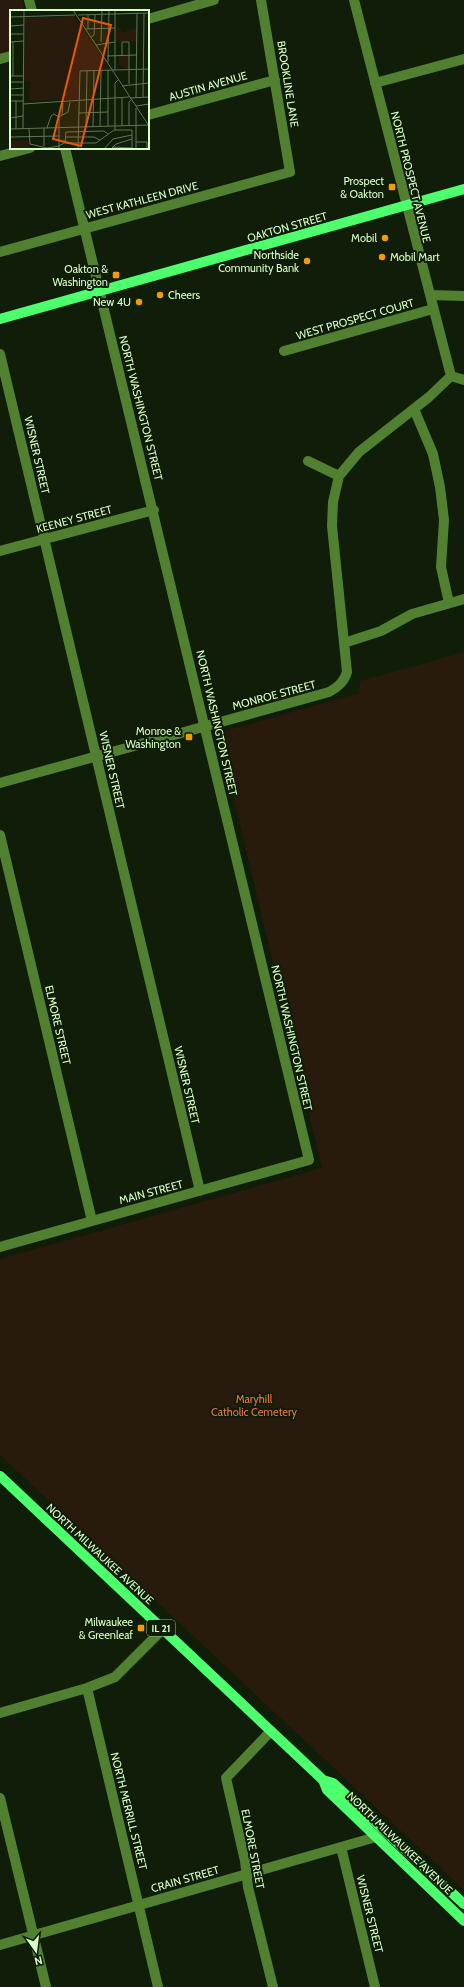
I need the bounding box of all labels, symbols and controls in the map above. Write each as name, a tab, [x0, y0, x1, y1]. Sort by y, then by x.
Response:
inset map	[10, 10, 149, 149]
street label: BROOKLINE LANE	[274, 40, 302, 128]
street label: AUSTIN AVENUE	[167, 68, 249, 104]
street label: NORTH PROSPECT AVENUE	[388, 110, 434, 244]
place label: Prospect & Oakton	[340, 174, 384, 201]
street label: WEST KATHLEEN DRIVE	[84, 178, 200, 222]
marker: Prospect & Oakton	[387, 182, 397, 192]
street label: OAKTON STREET	[245, 209, 329, 245]
place label: Mobil	[351, 231, 377, 245]
marker: Mobil	[380, 233, 390, 243]
place label: Northside Community Bank	[218, 248, 299, 275]
place label: Mobil Mart	[390, 250, 440, 264]
marker: Mobil Mart	[377, 252, 387, 262]
marker: Northside Community Bank	[302, 256, 312, 266]
place label: Oakton & Washington	[52, 262, 108, 289]
marker: Oakton & Washington	[111, 270, 121, 280]
place label: Cheers	[168, 288, 200, 302]
marker: Cheers	[155, 290, 165, 300]
place label: New 4U	[93, 295, 131, 309]
street label: WEST PROSPECT COURT	[294, 295, 416, 343]
marker: New 4U	[134, 297, 144, 307]
street label: NORTH WASHINGTON STREET	[116, 334, 166, 482]
street label: WISNER STREET	[21, 415, 53, 495]
street label: KEENEY STREET	[35, 502, 114, 536]
street label: NORTH WASHINGTON STREET	[193, 649, 241, 797]
street label: MONROE STREET	[231, 677, 317, 713]
place label: Monroe & Washington	[125, 724, 181, 751]
street label: WISNER STREET	[96, 730, 128, 810]
marker: Monroe & Washington	[184, 732, 194, 742]
street label: NORTH WASHINGTON STREET	[268, 964, 316, 1112]
street label: ELMORE STREET	[42, 984, 74, 1066]
street label: WISNER STREET	[171, 1045, 203, 1125]
street label: MAIN STREET	[117, 1177, 185, 1207]
park label: Maryhill Catholic Cemetery	[211, 1392, 297, 1419]
street label: NORTH MILWAUKEE AVENUE	[43, 1501, 157, 1607]
place label: Milwaukee & Greenleaf	[79, 1615, 133, 1642]
road number: IL 21	[147, 1620, 175, 1636]
marker: Milwaukee & Greenleaf	[136, 1623, 146, 1633]
street label: NORTH MERRILL STREET	[108, 1751, 150, 1871]
street label: NORTH MILWAUKEE AVENUE	[344, 1789, 456, 1897]
street label: ELMORE STREET	[238, 1808, 268, 1890]
street label: CRAIN STREET	[149, 1863, 221, 1895]
street label: WISNER STREET	[354, 1874, 386, 1954]
north arrow	[16, 1931, 56, 1971]
text: N	[33, 1953, 44, 1968]

